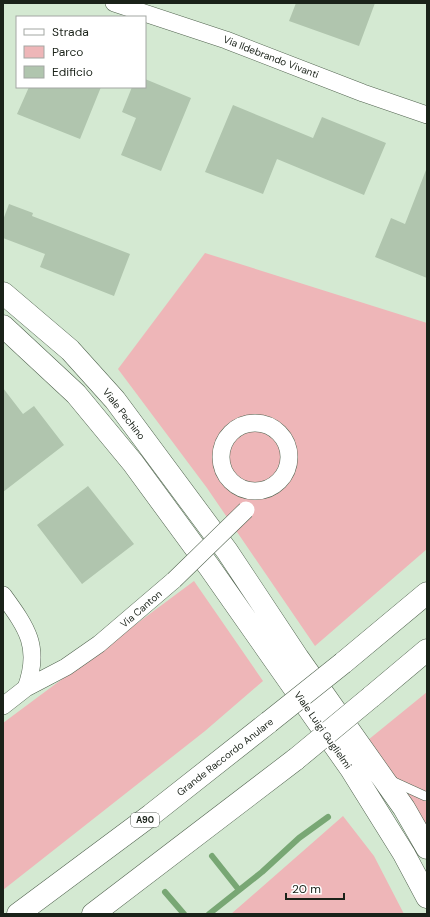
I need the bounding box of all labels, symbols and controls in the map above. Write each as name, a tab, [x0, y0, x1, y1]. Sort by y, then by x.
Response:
legend	[16, 16, 146, 88]
text: Strada	[52, 24, 89, 40]
street label: Via Ildebrando Vivanti	[221, 33, 321, 81]
text: Parco	[52, 44, 83, 60]
text: Edificio	[52, 64, 93, 80]
street label: Viale Pechino	[100, 386, 148, 442]
street label: Via Canton	[117, 587, 165, 631]
street label: Viale Luigi Guglielmi	[291, 689, 355, 771]
street label: Grande Raccordo Anulare	[174, 715, 276, 799]
road number: A90	[131, 813, 159, 827]
scale bar	[286, 875, 344, 901]
text: 20 m	[292, 881, 321, 897]

